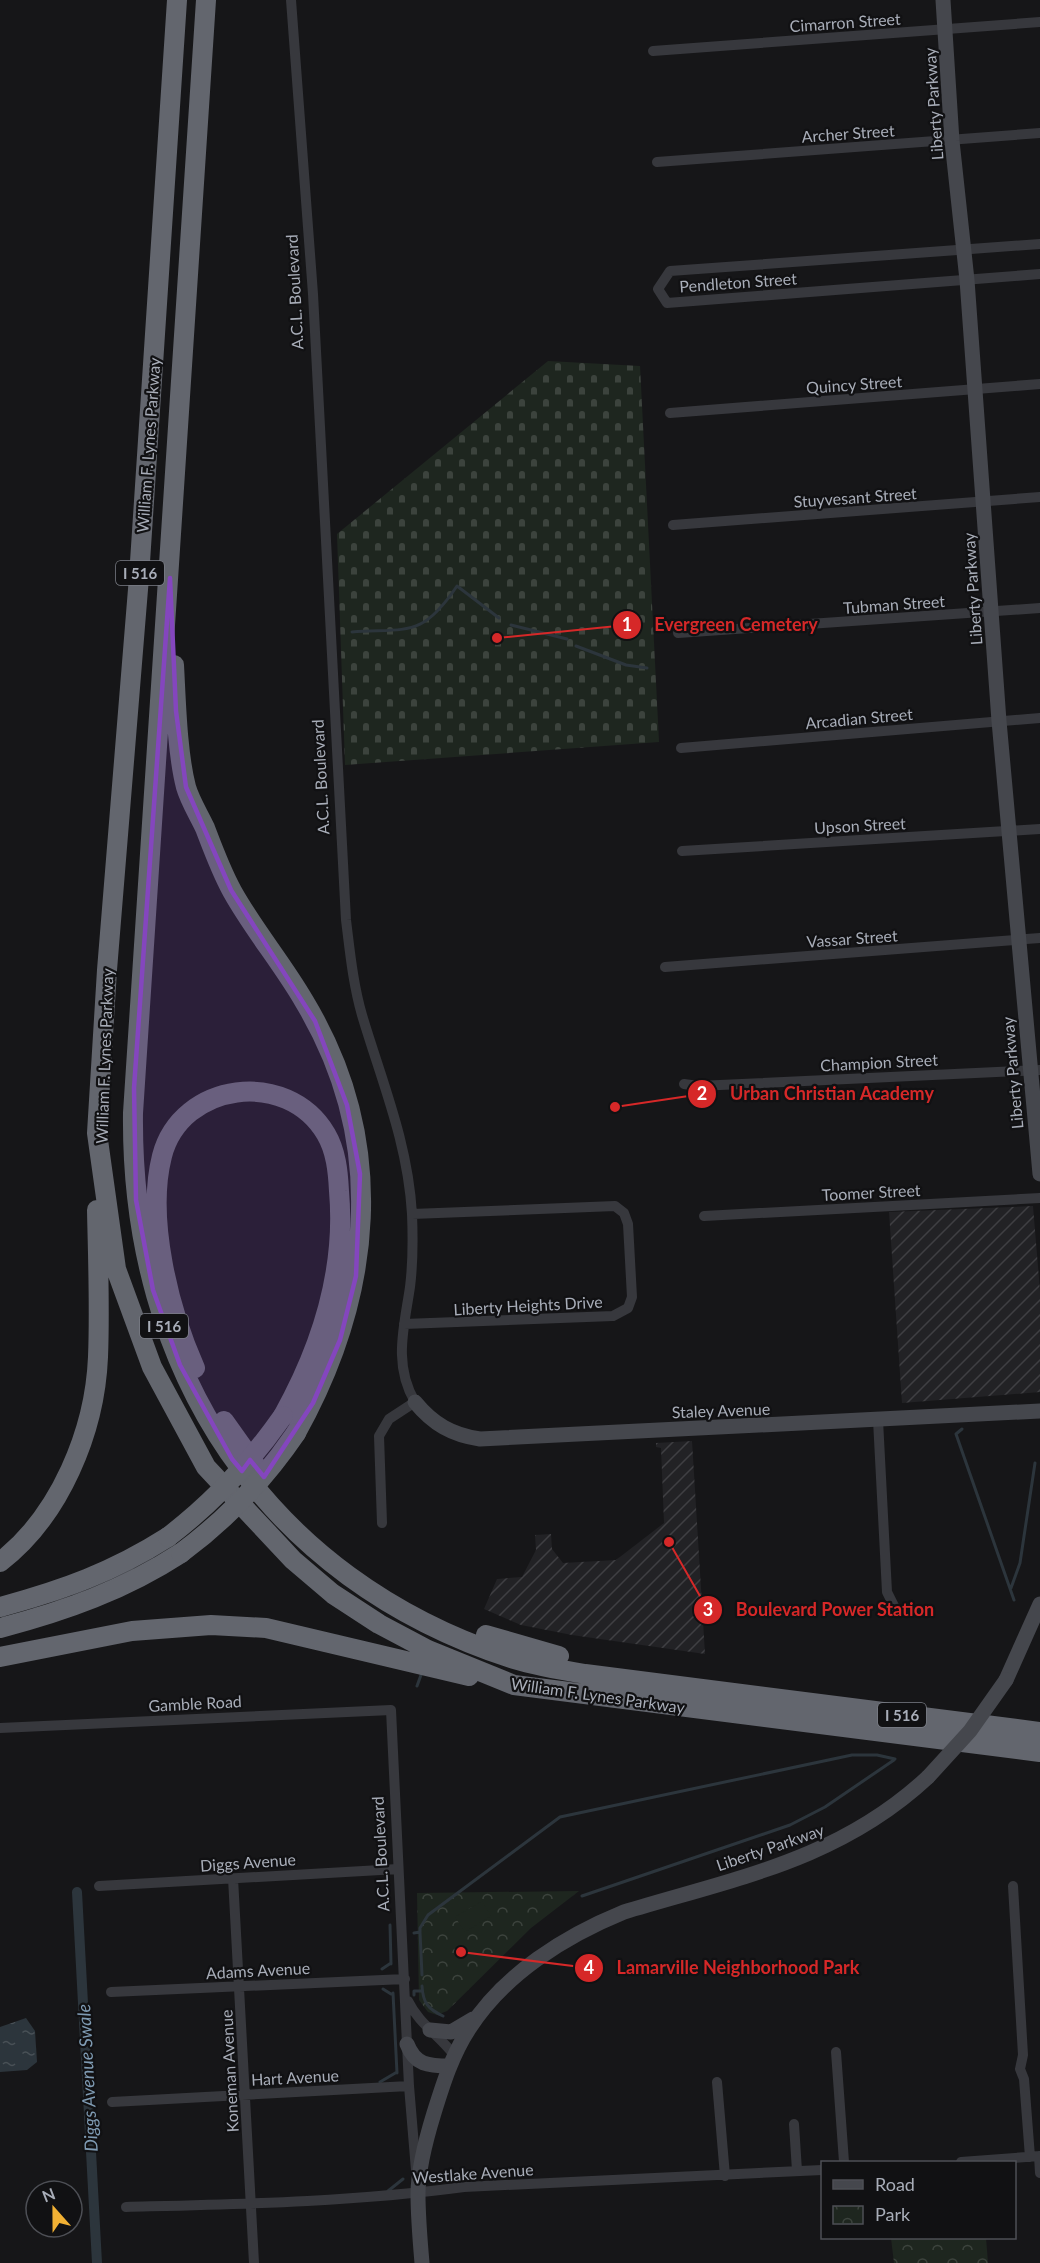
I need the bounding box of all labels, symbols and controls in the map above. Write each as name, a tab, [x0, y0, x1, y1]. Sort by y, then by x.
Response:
street label: Cimarron Street	[789, 9, 901, 35]
street label: Liberty Parkway	[920, 46, 946, 161]
street label: Archer Street	[801, 120, 895, 146]
street label: A.C.L. Boulevard	[281, 234, 307, 350]
street label: Pendleton Street	[679, 268, 798, 296]
street label: William F. Lynes Parkway	[132, 356, 164, 533]
street label: Quincy Street	[805, 371, 903, 397]
street label: Stuyvesant Street	[793, 483, 917, 511]
street label: Liberty Parkway	[959, 531, 985, 646]
road number: I 516	[116, 561, 164, 585]
street label: Tubman Street	[843, 591, 946, 617]
callout: Evergreen Cemetery	[612, 607, 830, 643]
text: 1	[622, 613, 632, 635]
text: Evergreen Cemetery	[654, 613, 818, 635]
street label: Arcadian Street	[804, 704, 914, 732]
street label: A.C.L. Boulevard	[307, 719, 333, 835]
street label: Upson Street	[814, 813, 907, 837]
street label: Vassar Street	[806, 925, 898, 951]
street label: William F. Lynes Parkway	[91, 967, 117, 1144]
street label: Liberty Parkway	[998, 1015, 1026, 1130]
street label: Champion Street	[820, 1049, 939, 1075]
callout: Urban Christian Academy	[687, 1076, 946, 1112]
text: 2	[697, 1082, 707, 1104]
text: Urban Christian Academy	[730, 1082, 934, 1104]
street label: Toomer Street	[821, 1180, 921, 1204]
street label: Liberty Heights Drive	[453, 1292, 603, 1318]
road number: I 516	[140, 1314, 188, 1338]
street label: Staley Avenue	[671, 1399, 771, 1421]
callout: Boulevard Power Station	[693, 1592, 946, 1628]
text: 3	[703, 1598, 713, 1620]
text: Boulevard Power Station	[736, 1598, 934, 1620]
street label: William F. Lynes Parkway	[510, 1673, 687, 1717]
street label: Gamble Road	[148, 1691, 242, 1715]
road number: I 516	[878, 1703, 926, 1727]
street label: A.C.L. Boulevard	[367, 1796, 393, 1912]
street label: Liberty Parkway	[714, 1819, 827, 1874]
street label: Diggs Avenue	[199, 1849, 297, 1875]
callout: Lamarville Neighborhood Park	[574, 1950, 871, 1986]
text: 4	[584, 1956, 594, 1978]
text: Lamarville Neighborhood Park	[617, 1956, 860, 1978]
street label: Adams Avenue	[205, 1958, 311, 1982]
water label: Diggs Avenue Swale	[72, 2003, 102, 2153]
street label: Koneman Avenue	[216, 2009, 242, 2133]
street label: Hart Avenue	[251, 2065, 339, 2089]
street label: Westlake Avenue	[412, 2159, 534, 2187]
legend	[821, 2161, 1016, 2239]
text: Road	[875, 2173, 915, 2195]
north arrow	[24, 2179, 84, 2239]
text: N	[39, 2183, 58, 2206]
text: Park	[875, 2203, 911, 2225]

